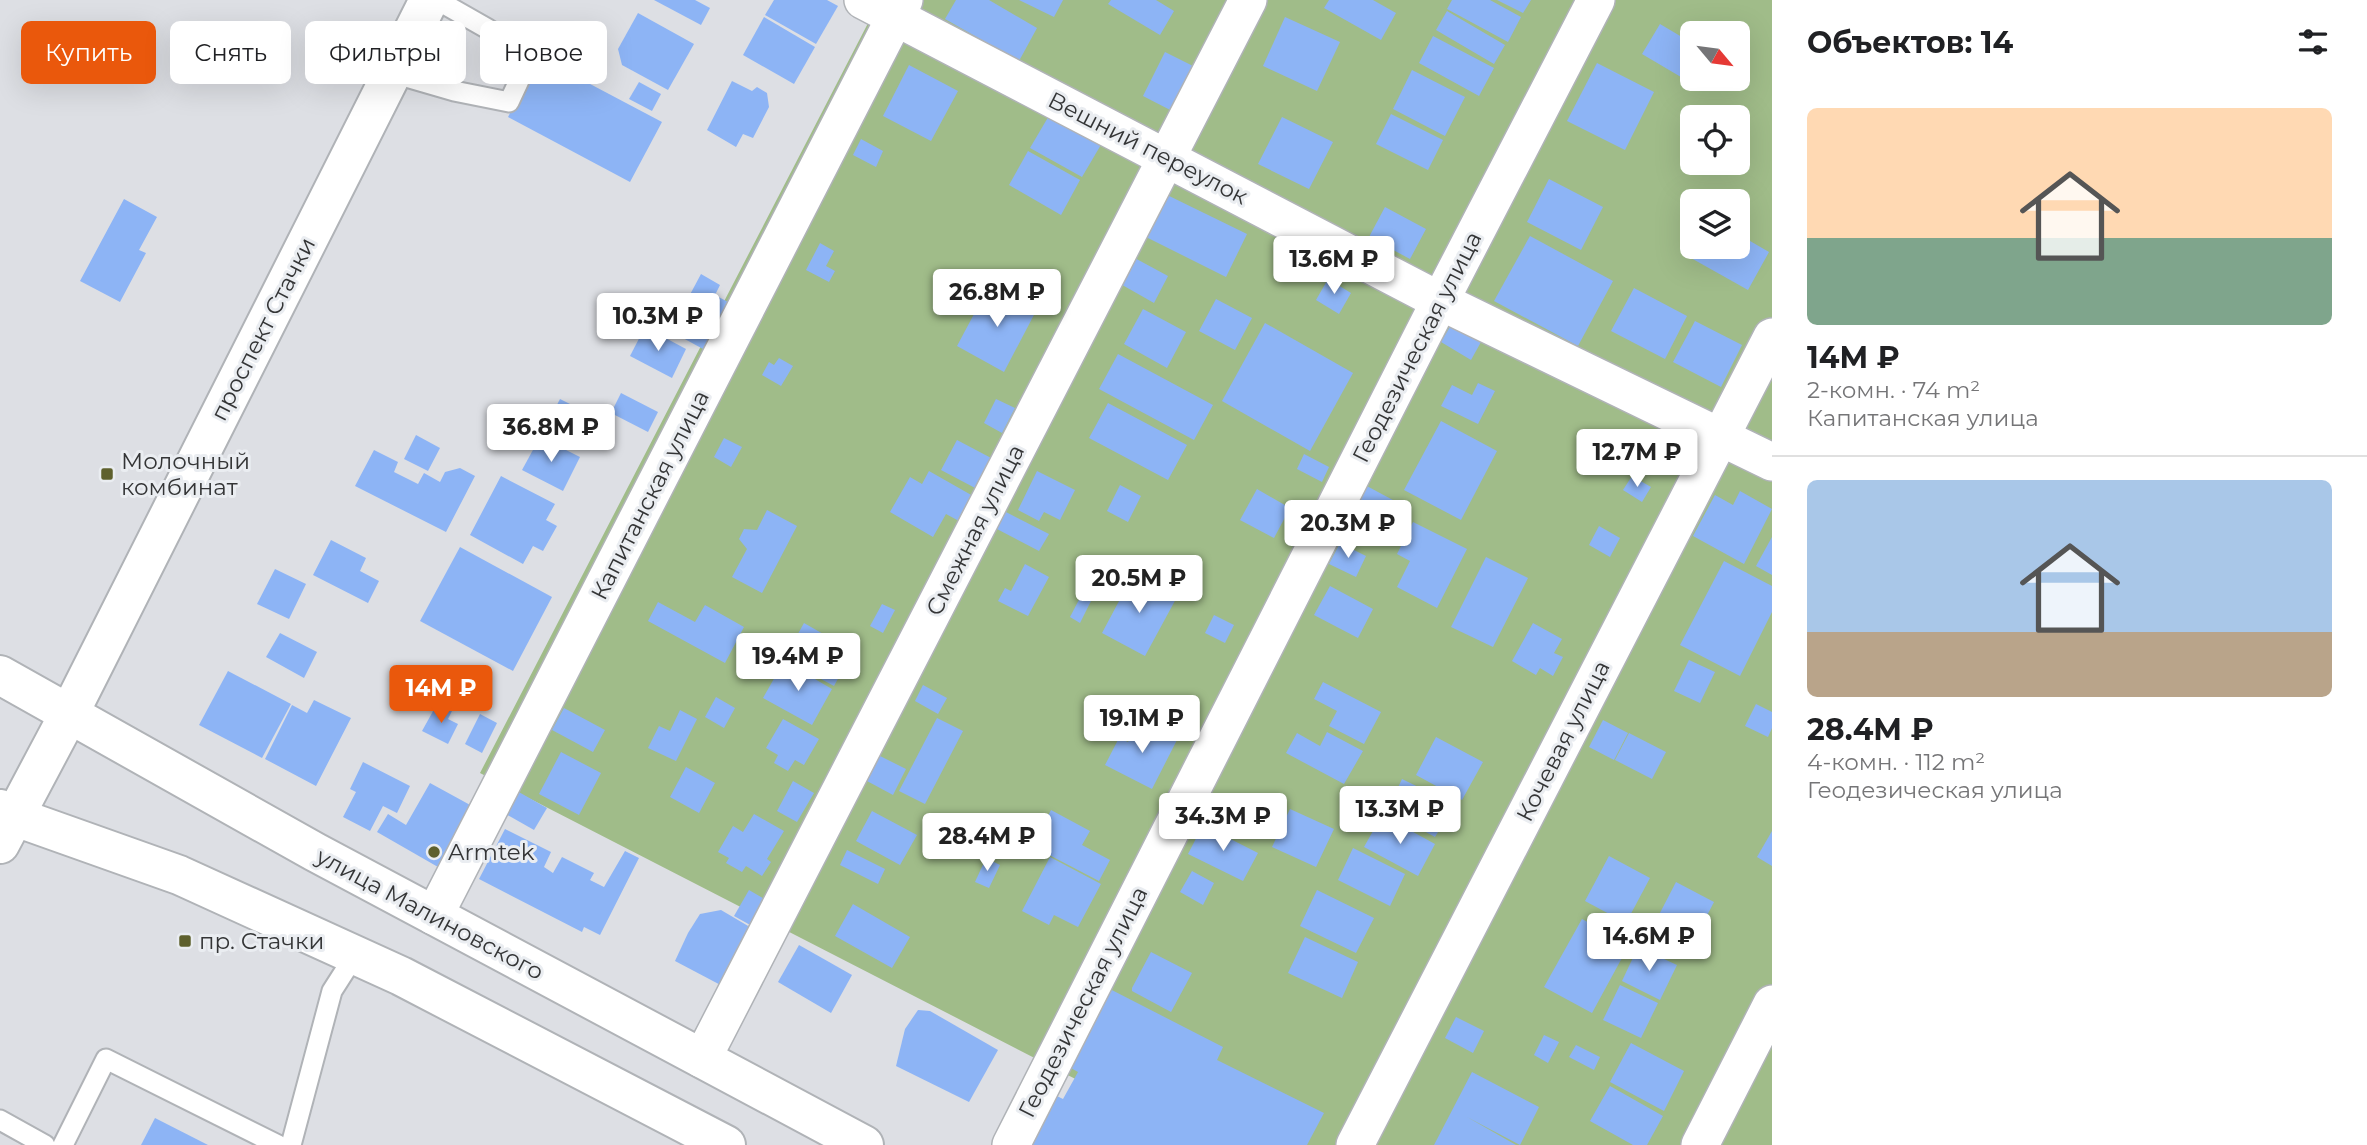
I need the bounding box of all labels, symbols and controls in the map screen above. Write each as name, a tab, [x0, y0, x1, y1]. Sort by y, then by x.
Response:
chip: Купить	[21, 21, 156, 84]
chip: Снять	[170, 21, 291, 84]
chip: Фильтры	[305, 21, 466, 84]
chip: Новое	[480, 21, 607, 84]
north arrow	[1680, 21, 1750, 91]
map controls	[1680, 21, 1750, 259]
icon: filters	[2294, 23, 2332, 61]
text: Объектов: 14	[1807, 24, 2013, 61]
street label: Вешний переулок	[1044, 86, 1253, 211]
button: locate	[1680, 105, 1750, 175]
icon: home	[2007, 153, 2133, 279]
button: layers	[1680, 189, 1750, 259]
street label: Геодезическая улица	[1346, 227, 1488, 467]
street label: проспект Стачки	[205, 233, 321, 425]
pin: 13.6M ₽	[1269, 236, 1399, 296]
text: 13.6M ₽	[1289, 245, 1379, 273]
pin: 26.8M ₽	[932, 270, 1062, 329]
text: 26.8M ₽	[949, 278, 1045, 306]
pin: 10.3M ₽	[593, 294, 723, 353]
text: 10.3M ₽	[613, 302, 703, 330]
text: 14M ₽	[1807, 339, 1900, 376]
text: 2-комн. · 74 m²	[1807, 376, 1980, 404]
street label: Капитанская улица	[585, 385, 715, 605]
text: Капитанская улица	[1807, 404, 2039, 432]
pin: 36.8M ₽	[486, 405, 616, 464]
text: 36.8M ₽	[503, 413, 599, 441]
pin: 12.7M ₽	[1572, 430, 1702, 489]
text: 12.7M ₽	[1592, 438, 1682, 466]
street label: Смежная улица	[920, 440, 1030, 620]
place label: Молочный комбинат	[121, 447, 250, 501]
marker: Молочный комбинат	[99, 466, 115, 482]
pin: 20.3M ₽	[1283, 500, 1413, 560]
text: 20.3M ₽	[1300, 509, 1396, 537]
icon: home	[2007, 525, 2133, 651]
pin: 20.5M ₽	[1074, 556, 1204, 615]
text: 20.5M ₽	[1092, 564, 1186, 592]
pin: 19.4M ₽	[733, 634, 863, 693]
text: 19.4M ₽	[752, 642, 844, 670]
street label: Кочевая улица	[1510, 656, 1616, 826]
pin: 14M ₽	[392, 666, 490, 725]
text: 14M ₽	[405, 674, 477, 702]
pin: 19.1M ₽	[1077, 696, 1207, 755]
text: 19.1M ₽	[1100, 704, 1184, 732]
text: 28.4M ₽	[1807, 711, 1934, 748]
text: 4-комн. · 112 m²	[1807, 748, 1985, 776]
text: Геодезическая улица	[1807, 776, 2063, 804]
pin: 13.3M ₽	[1335, 786, 1465, 846]
pin: 34.3M ₽	[1158, 794, 1288, 853]
text: 13.3M ₽	[1356, 795, 1444, 823]
text: 34.3M ₽	[1175, 802, 1271, 830]
pin: 28.4M ₽	[922, 814, 1052, 873]
text: 28.4M ₽	[938, 822, 1036, 850]
place label: Armtek	[448, 838, 535, 866]
street label: улица Малиновского	[311, 842, 548, 986]
marker: Armtek	[426, 844, 442, 860]
street label: Геодезическая улица	[1012, 882, 1154, 1122]
pin: 14.6M ₽	[1584, 914, 1714, 973]
text: 14.6M ₽	[1603, 922, 1695, 950]
place label: пр. Стачки	[199, 927, 324, 955]
marker: пр. Стачки	[177, 933, 193, 949]

